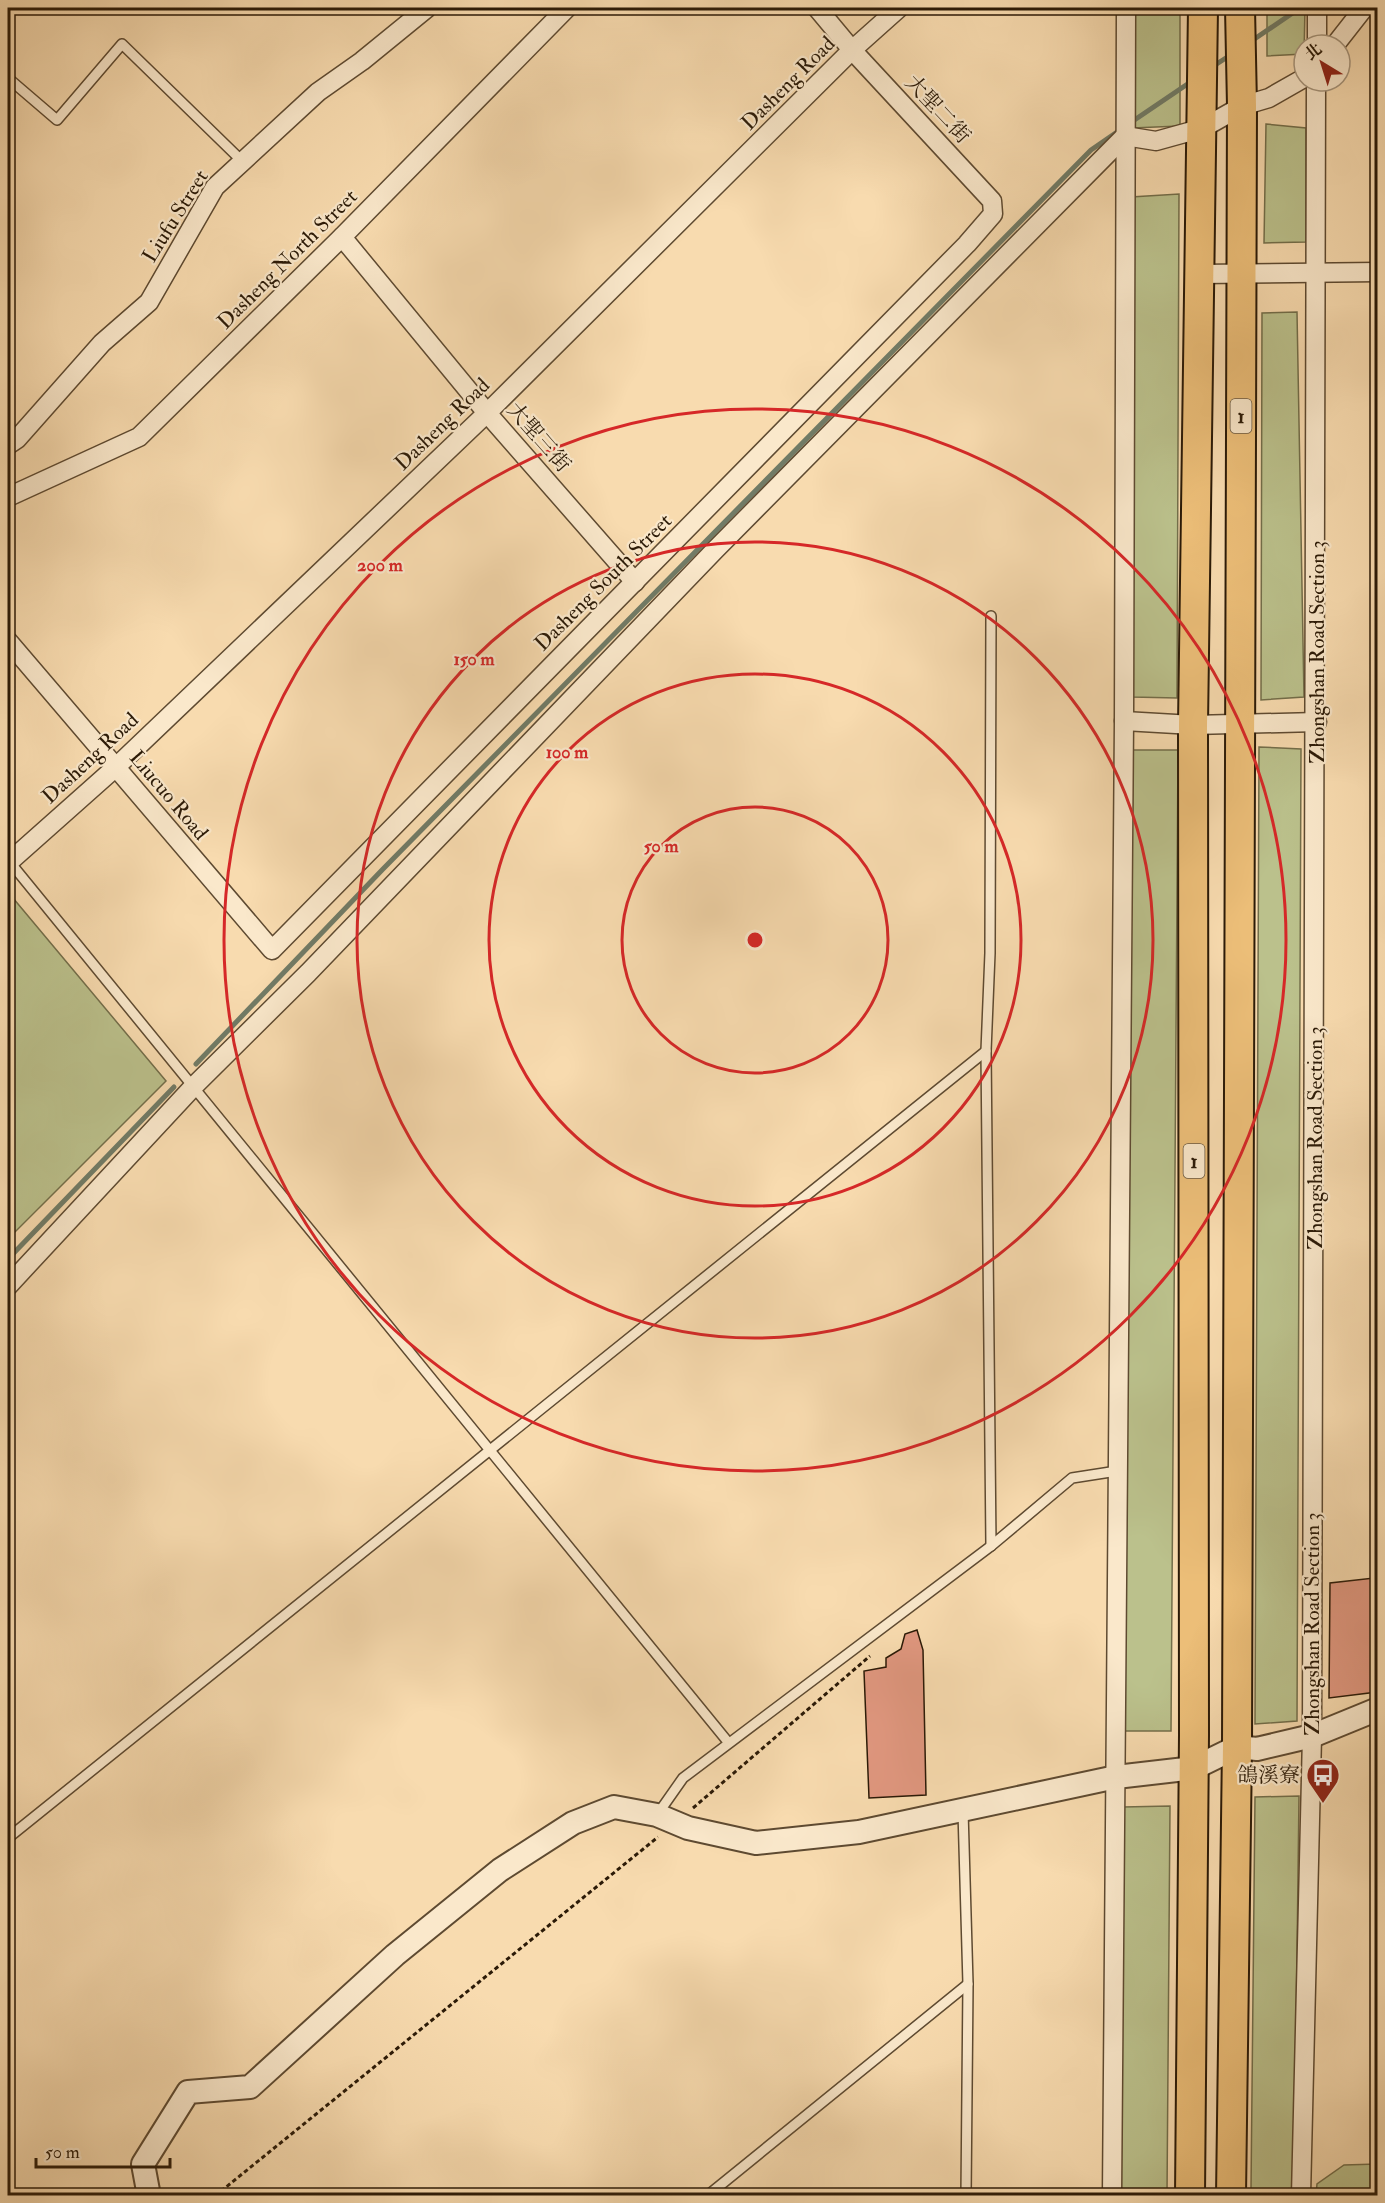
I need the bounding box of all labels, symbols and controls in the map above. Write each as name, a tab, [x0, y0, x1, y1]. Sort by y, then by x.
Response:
street label: Dasheng Road	[736, 30, 842, 136]
north arrow	[1292, 33, 1352, 93]
text: 北	[1301, 39, 1326, 65]
street label: 大聖二街	[899, 69, 976, 149]
street label: Liufu Street	[136, 165, 215, 268]
street label: Dasheng North Street	[212, 183, 363, 335]
street label: Dasheng Road	[389, 372, 496, 476]
street label: 大聖三街	[501, 397, 576, 478]
road number: 1	[1230, 399, 1252, 433]
street label: Dasheng South Street	[529, 508, 678, 657]
street label: Zhongshan Road Section 3	[1304, 540, 1331, 764]
text: 200 m	[357, 554, 404, 577]
text: 150 m	[453, 648, 496, 671]
street label: Dasheng Road	[36, 706, 145, 810]
text: 100 m	[546, 741, 589, 764]
street label: Liucuo Road	[123, 745, 215, 846]
text: 50 m	[644, 835, 679, 858]
centre of rings	[745, 930, 765, 950]
street label: Zhongshan Road Section 3	[1302, 1026, 1329, 1250]
road number: 1	[1184, 1144, 1204, 1178]
street label: Zhongshan Road Section 3	[1299, 1512, 1326, 1736]
bus stop icon: 鴿溪寮	[1305, 1757, 1341, 1804]
place label: 鴿溪寮	[1237, 1762, 1300, 1789]
scale bar	[36, 2131, 170, 2169]
text: 50 m	[45, 2141, 80, 2164]

